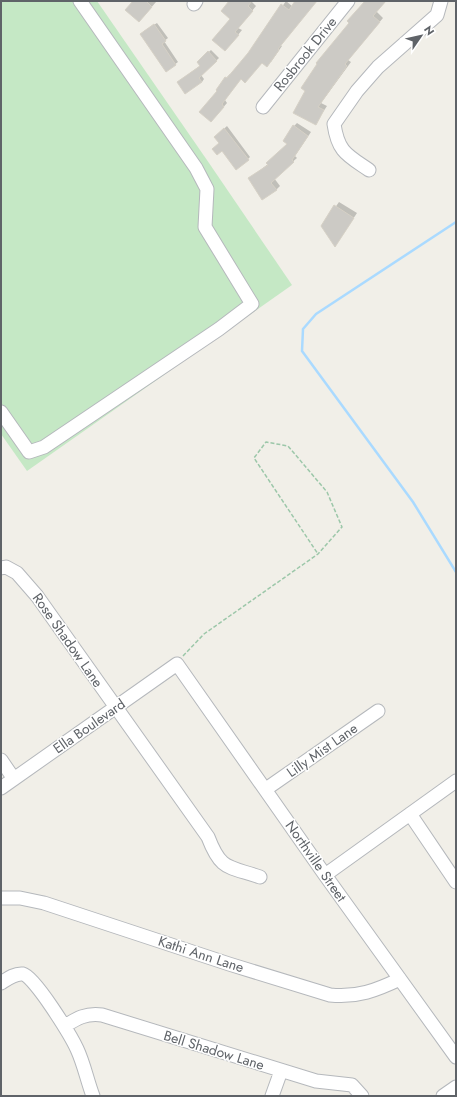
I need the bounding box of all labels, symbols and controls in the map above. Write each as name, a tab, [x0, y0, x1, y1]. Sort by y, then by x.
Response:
street label: Rosbrook Drive	[269, 13, 341, 95]
north arrow	[401, 16, 441, 56]
text: N	[420, 22, 438, 39]
street label: Rose Shadow Lane	[28, 589, 108, 691]
street label: Ella Boulevard	[49, 694, 129, 758]
street label: Lilly Mist Lane	[282, 718, 362, 782]
street label: Northville Street	[281, 816, 352, 906]
street label: Kathi Ann Lane	[156, 931, 246, 977]
street label: Bell Shadow Lane	[161, 1025, 267, 1075]

